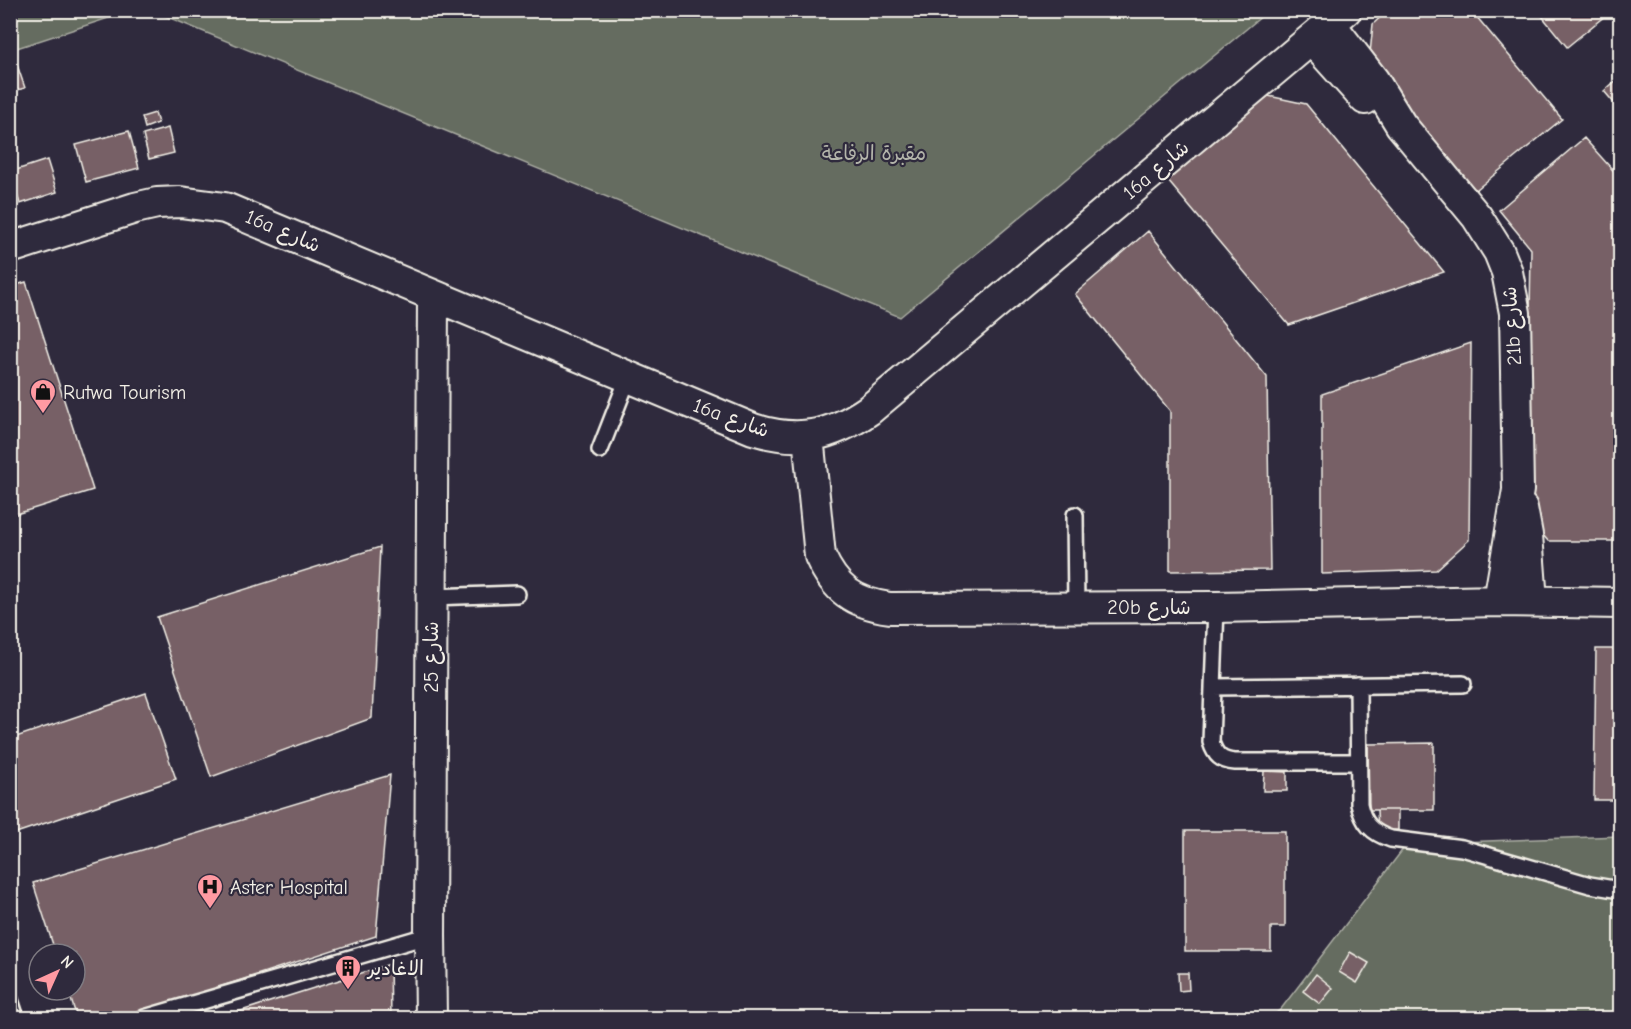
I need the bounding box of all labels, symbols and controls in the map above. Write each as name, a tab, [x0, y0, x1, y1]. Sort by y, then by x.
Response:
street label: 16a شارع	[1118, 136, 1195, 206]
park label: مقبرة الرفاعة	[822, 142, 926, 165]
street label: 16a شارع	[241, 205, 324, 259]
street label: 21b شارع	[1498, 286, 1528, 366]
shop icon: Rutwa Tourism	[28, 377, 58, 415]
place label: Rutwa Tourism	[63, 381, 186, 404]
street label: 16a شارع	[689, 394, 772, 444]
street label: 20b شارع	[1107, 596, 1191, 621]
street label: شارع 25	[420, 621, 445, 693]
hospital icon: Aster Hospital	[195, 872, 225, 910]
place label: Aster Hospital	[230, 876, 348, 899]
north arrow	[27, 942, 87, 1002]
text: N	[57, 952, 77, 972]
building icon: الاغادیر	[333, 953, 363, 991]
place label: الاغادیر	[366, 957, 424, 980]

